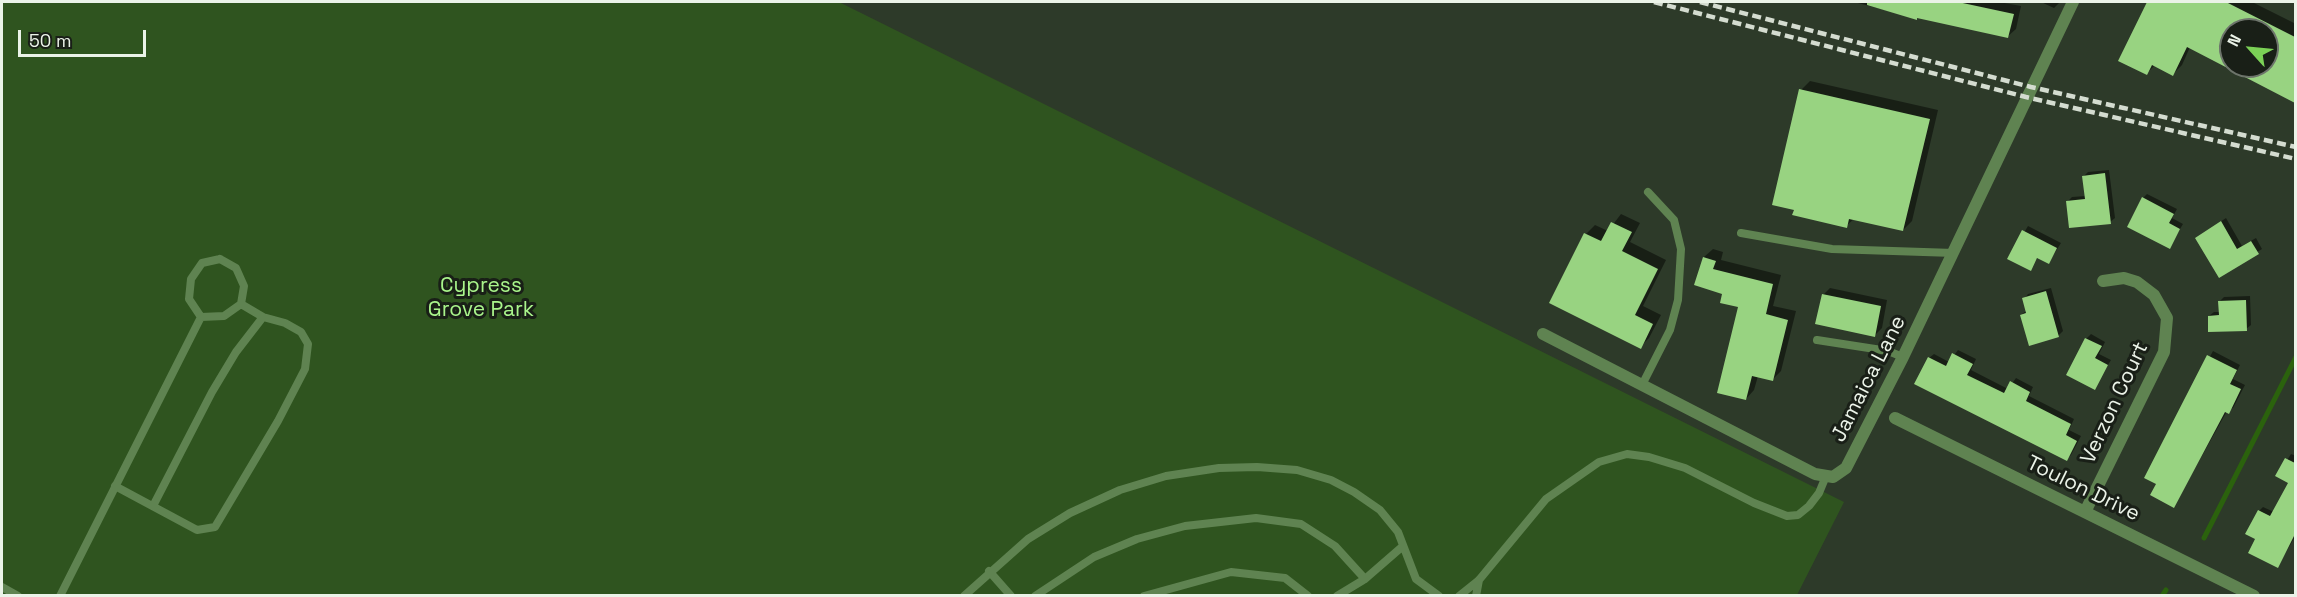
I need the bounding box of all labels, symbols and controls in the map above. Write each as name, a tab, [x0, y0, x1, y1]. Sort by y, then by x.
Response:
scale bar	[21, 18, 148, 56]
north arrow	[2219, 18, 2279, 78]
text: 50 m	[29, 29, 71, 52]
text: N	[2223, 31, 2246, 50]
park label: Cypress Grove Park	[428, 273, 534, 323]
street label: Jamaica Lane	[1826, 312, 1912, 446]
street label: Verzon Court	[2076, 338, 2154, 468]
street label: Toulon Drive	[2022, 451, 2144, 527]

